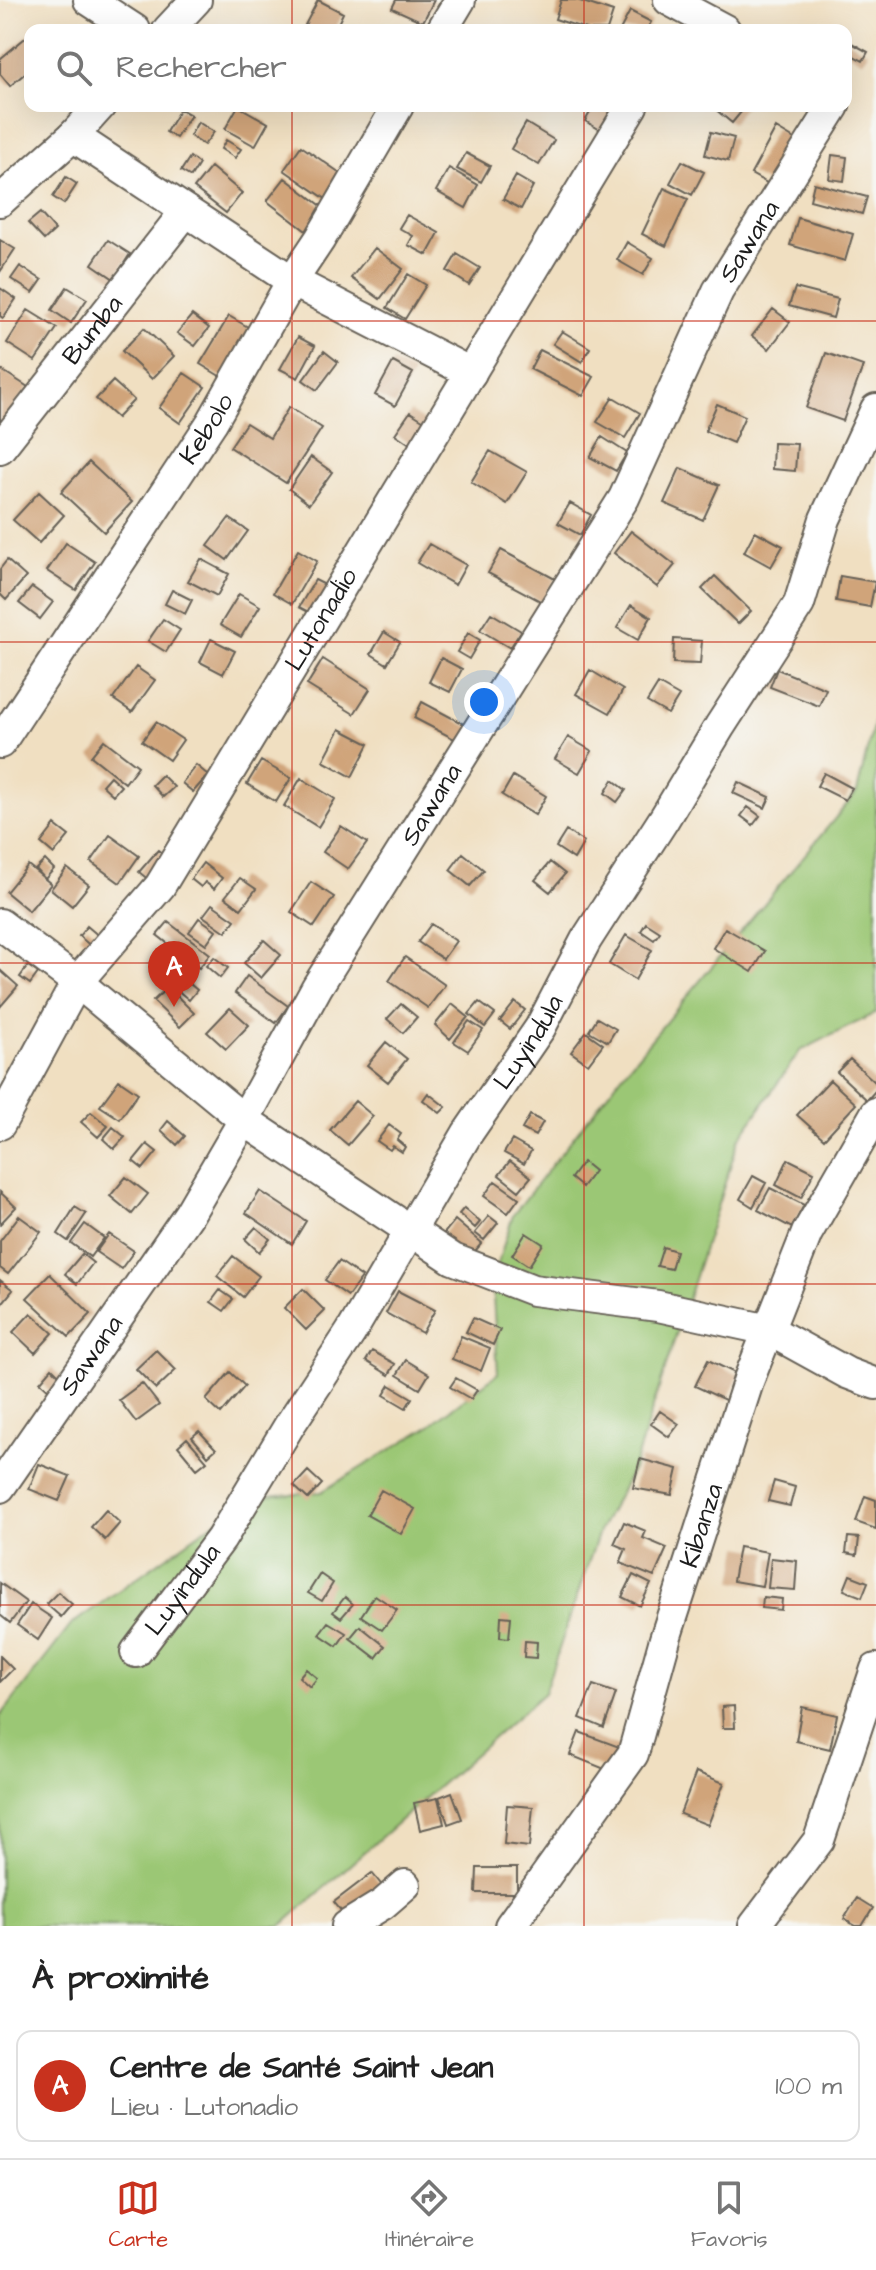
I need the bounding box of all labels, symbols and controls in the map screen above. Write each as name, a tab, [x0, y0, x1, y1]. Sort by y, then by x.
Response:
search box	[24, 24, 852, 112]
icon: search	[52, 46, 96, 90]
text: Rechercher	[116, 47, 287, 89]
street label: Sawana	[710, 193, 788, 289]
street label: Bumba	[54, 288, 131, 372]
street label: Kebolo	[171, 387, 243, 472]
street label: Lutonadio	[276, 561, 367, 678]
your location	[464, 682, 504, 722]
street label: Sawana	[392, 757, 471, 853]
pin: A	[148, 941, 200, 1007]
street label: Luyindula	[485, 989, 572, 1097]
street label: Sawana	[51, 1308, 132, 1403]
street label: Kibanza	[671, 1479, 732, 1572]
street label: Luyindula	[137, 1536, 229, 1643]
text: À proximité	[32, 1954, 209, 2002]
text: Centre de Santé Saint Jean	[110, 2047, 494, 2089]
text: A	[52, 2068, 68, 2104]
text: 100 m	[775, 2068, 842, 2104]
text: Lieu · Lutonadio	[110, 2089, 298, 2125]
tab: Carte	[108, 2176, 168, 2255]
tab: Itinéraire	[385, 2176, 474, 2255]
tab: Favoris	[691, 2176, 768, 2255]

